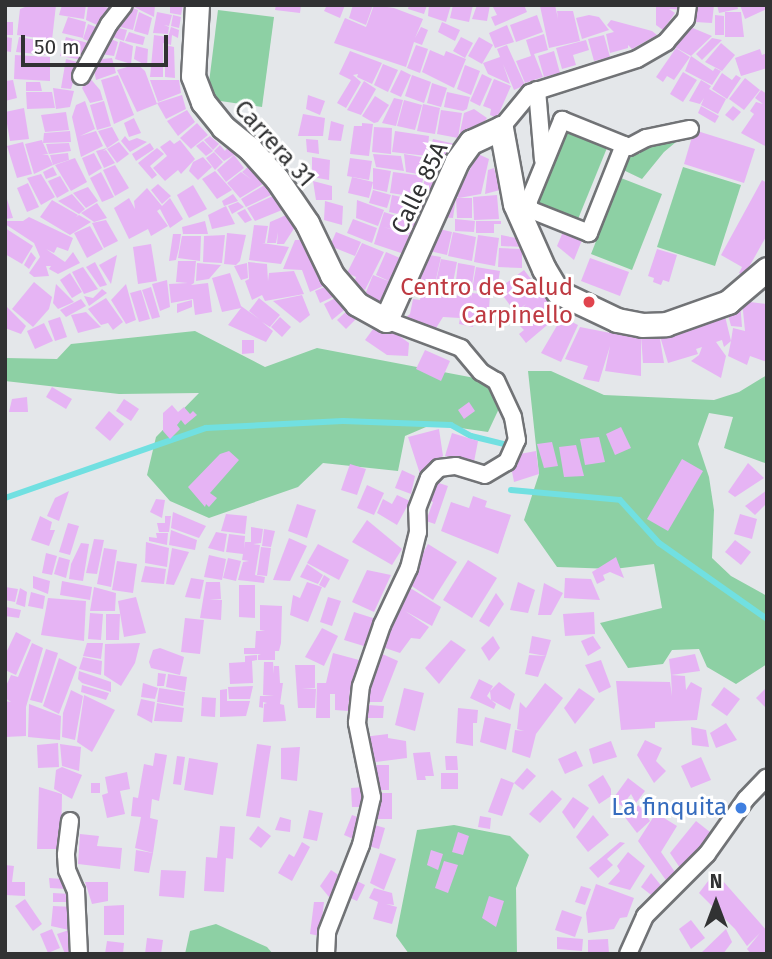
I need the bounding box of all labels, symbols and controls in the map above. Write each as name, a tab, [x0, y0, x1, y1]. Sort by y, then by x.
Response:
scale bar	[24, 21, 172, 65]
text: 50 m	[34, 34, 80, 60]
street label: Carrera 31	[228, 95, 320, 193]
street label: Calle 85A	[385, 137, 455, 239]
place label: Centro de Salud Carpinello	[400, 274, 573, 330]
marker: Centro de Salud Carpinello	[579, 292, 599, 312]
place label: La finquita	[611, 794, 727, 822]
marker: La finquita	[733, 800, 749, 816]
north arrow	[681, 868, 751, 938]
text: N	[710, 870, 722, 893]

